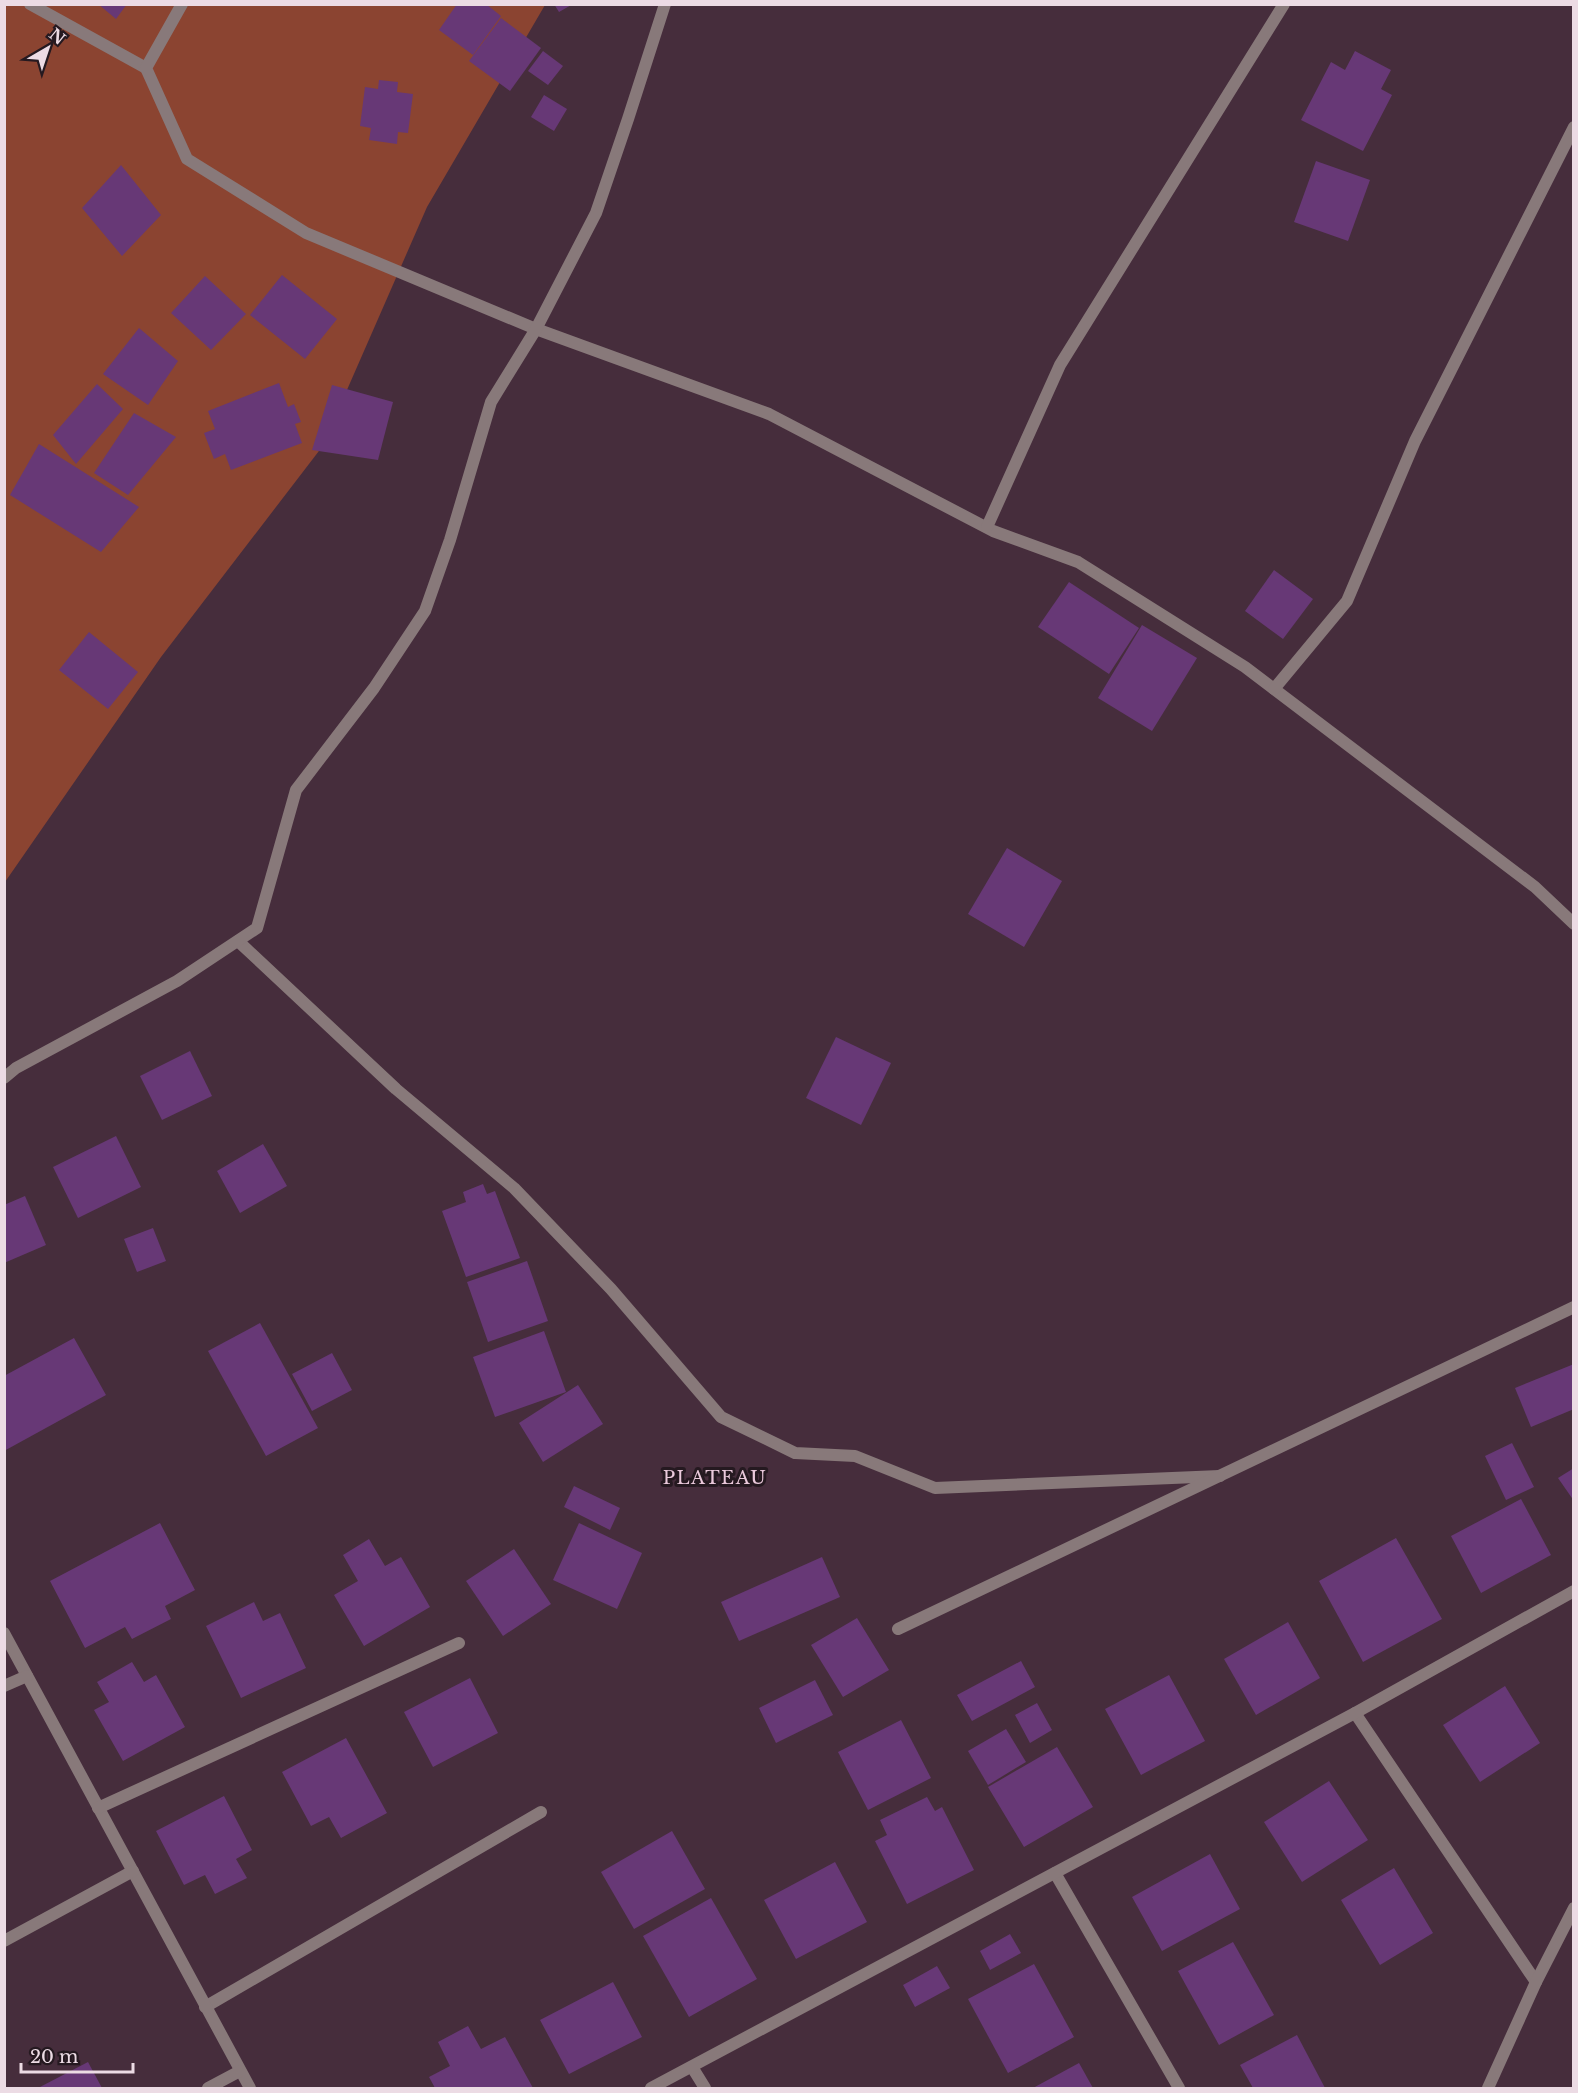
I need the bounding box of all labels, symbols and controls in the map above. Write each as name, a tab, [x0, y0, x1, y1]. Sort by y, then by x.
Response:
north arrow	[18, 18, 78, 78]
text: N	[45, 24, 70, 49]
district label: PLATEAU	[663, 1467, 767, 1489]
scale bar	[21, 2036, 134, 2074]
text: 20 m	[30, 2046, 78, 2068]

